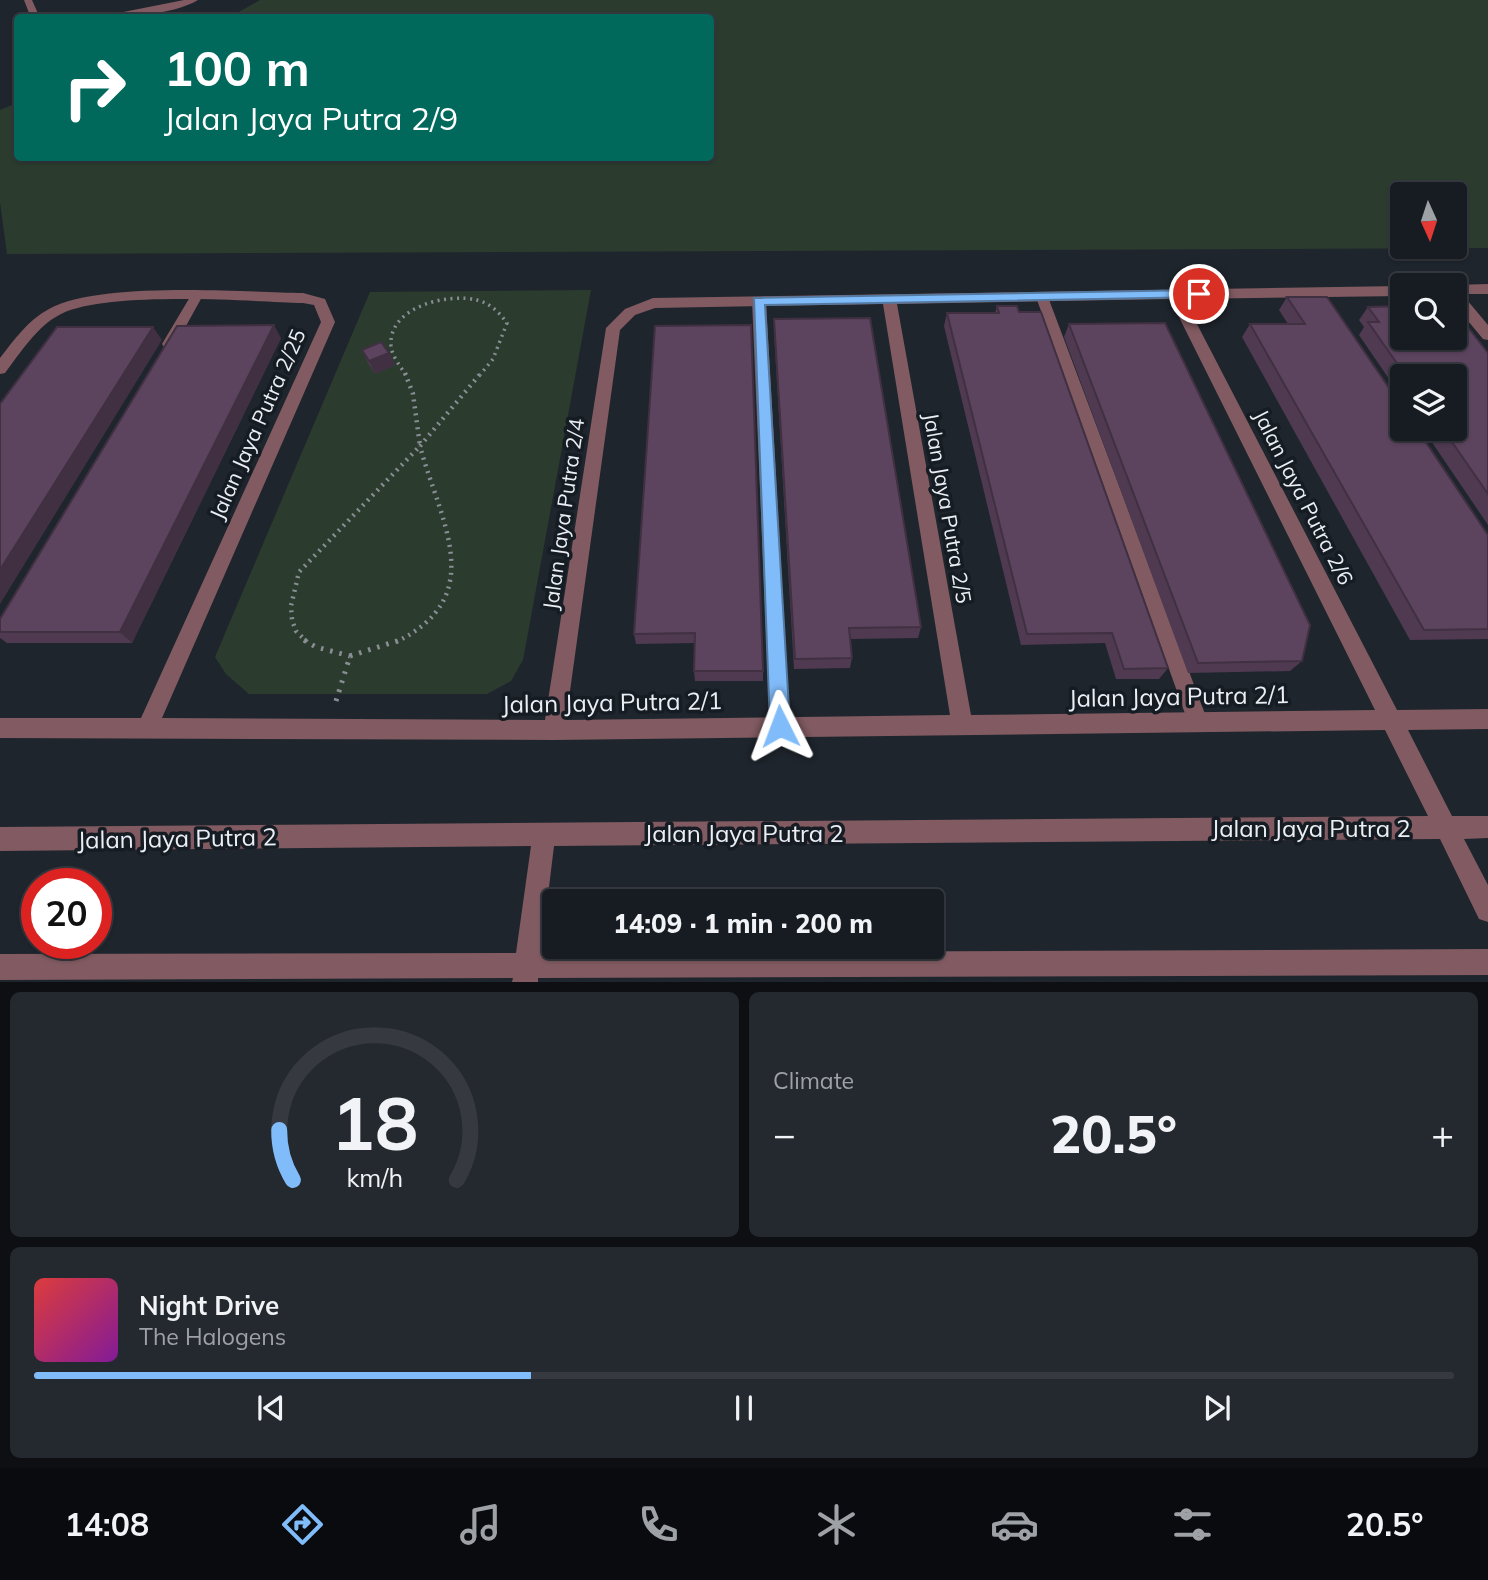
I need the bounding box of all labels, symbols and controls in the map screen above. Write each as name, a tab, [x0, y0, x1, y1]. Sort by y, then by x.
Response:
text: 100 m	[164, 37, 310, 98]
icon: right	[49, 42, 140, 133]
text: Jalan Jaya Putra 2/9	[164, 98, 458, 138]
north arrow	[1390, 182, 1466, 259]
map controls	[1390, 182, 1467, 441]
pin	[1169, 264, 1229, 324]
button: search	[1390, 273, 1467, 350]
icon: arrive	[1180, 275, 1218, 313]
street label: Jalan Jaya Putra 2/25	[203, 325, 311, 523]
button: layers	[1390, 364, 1467, 441]
street label: Jalan Jaya Putra 2/6	[1249, 405, 1359, 589]
street label: Jalan Jaya Putra 2/5	[918, 411, 978, 605]
street label: Jalan Jaya Putra 2/4	[537, 416, 589, 611]
street label: Jalan Jaya Putra 2/1	[1068, 679, 1290, 713]
street label: Jalan Jaya Putra 2/1	[501, 685, 723, 719]
position arrow	[743, 689, 817, 763]
street label: Jalan Jaya Putra 2	[1211, 813, 1411, 843]
street label: Jalan Jaya Putra 2	[644, 818, 844, 848]
street label: Jalan Jaya Putra 2	[77, 821, 277, 855]
speed limit sign: 20	[21, 868, 112, 959]
text: 14:09 · 1 min · 200 m	[613, 907, 873, 940]
text: Climate	[773, 1066, 854, 1095]
text: 18	[331, 1078, 418, 1169]
text: 20.5°	[1050, 1101, 1177, 1166]
text: −	[773, 1110, 796, 1158]
text: +	[1431, 1110, 1454, 1158]
text: km/h	[346, 1162, 403, 1193]
text: Night Drive	[139, 1289, 279, 1322]
text: The Halogens	[139, 1322, 286, 1351]
icon: previous	[252, 1389, 290, 1427]
icon: pause	[725, 1389, 763, 1427]
icon: next	[1198, 1389, 1236, 1427]
icon: directions	[278, 1500, 327, 1549]
icon: music	[456, 1500, 505, 1549]
icon: phone	[634, 1500, 683, 1549]
icon: climate	[812, 1500, 861, 1549]
icon: car	[990, 1500, 1039, 1549]
icon: filters	[1168, 1500, 1217, 1549]
text: 14:08	[64, 1504, 149, 1544]
text: 20.5°	[1346, 1504, 1423, 1544]

